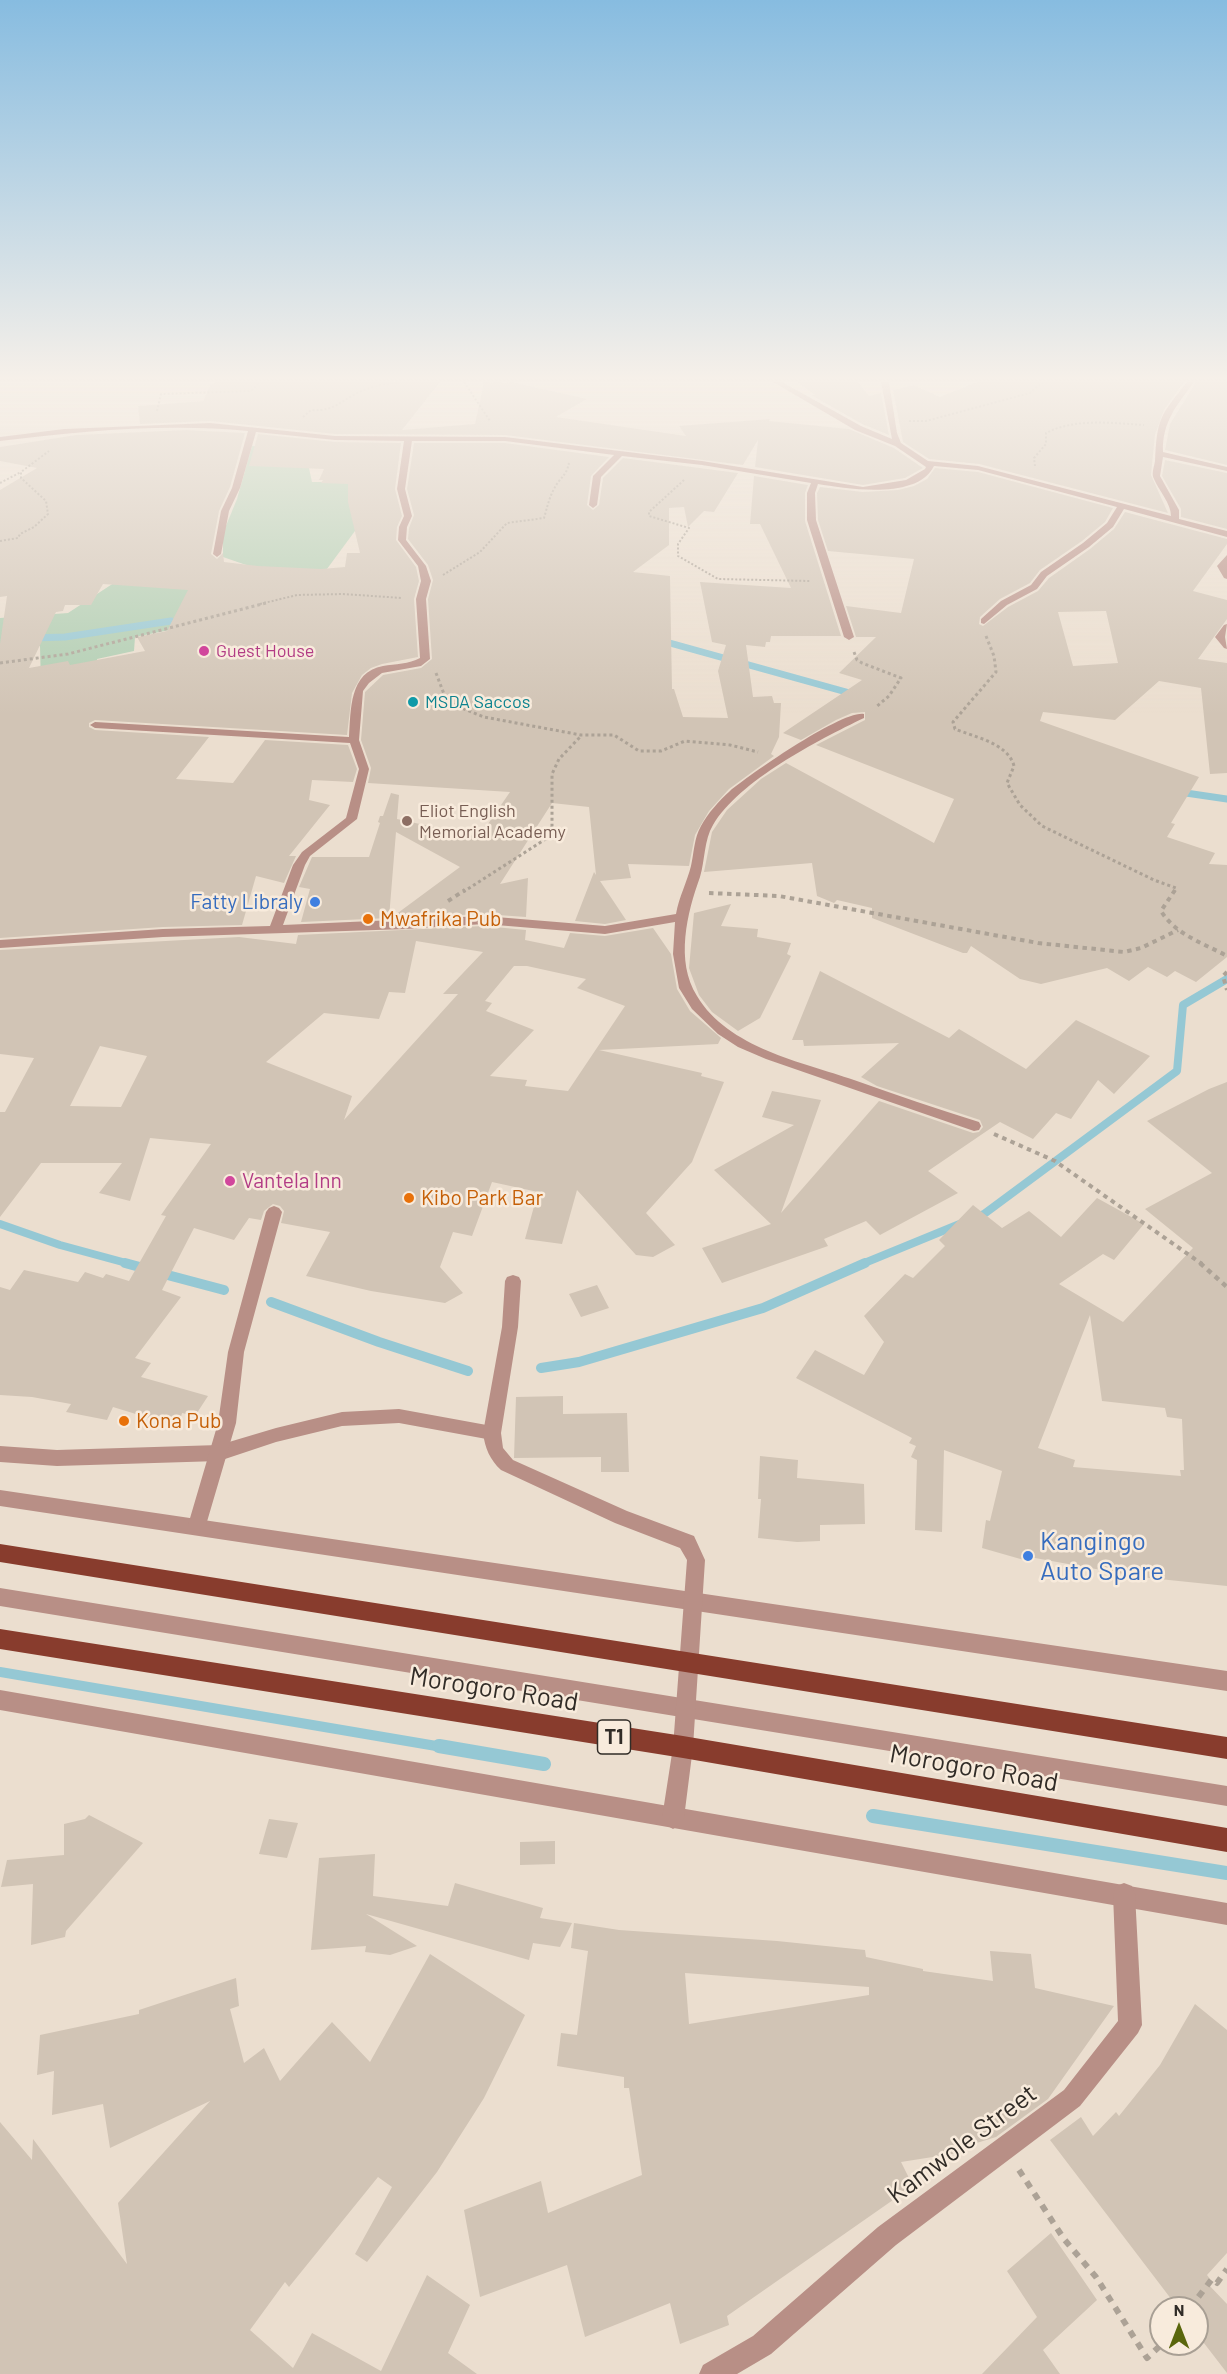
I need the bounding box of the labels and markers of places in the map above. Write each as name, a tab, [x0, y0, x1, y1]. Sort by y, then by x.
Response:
place label: Guest House	[216, 640, 314, 662]
marker: Guest House	[197, 644, 211, 658]
place label: MSDA Saccos	[425, 691, 530, 713]
marker: MSDA Saccos	[406, 695, 420, 709]
place label: Eliot English Memorial Academy	[419, 800, 566, 842]
marker: Eliot English Memorial Academy	[400, 814, 414, 828]
place label: Fatty Libraly	[190, 889, 303, 915]
marker: Fatty Libraly	[308, 895, 322, 909]
place label: Mwafrika Pub	[380, 906, 501, 932]
marker: Mwafrika Pub	[361, 912, 375, 926]
place label: Vantela Inn	[242, 1168, 342, 1194]
marker: Vantela Inn	[223, 1174, 237, 1188]
place label: Kibo Park Bar	[421, 1185, 543, 1211]
marker: Kibo Park Bar	[402, 1191, 416, 1205]
place label: Kona Pub	[136, 1408, 221, 1434]
marker: Kona Pub	[117, 1414, 131, 1428]
place label: Kangingo Auto Spare	[1040, 1525, 1164, 1586]
marker: Kangingo Auto Spare	[1021, 1549, 1035, 1563]

